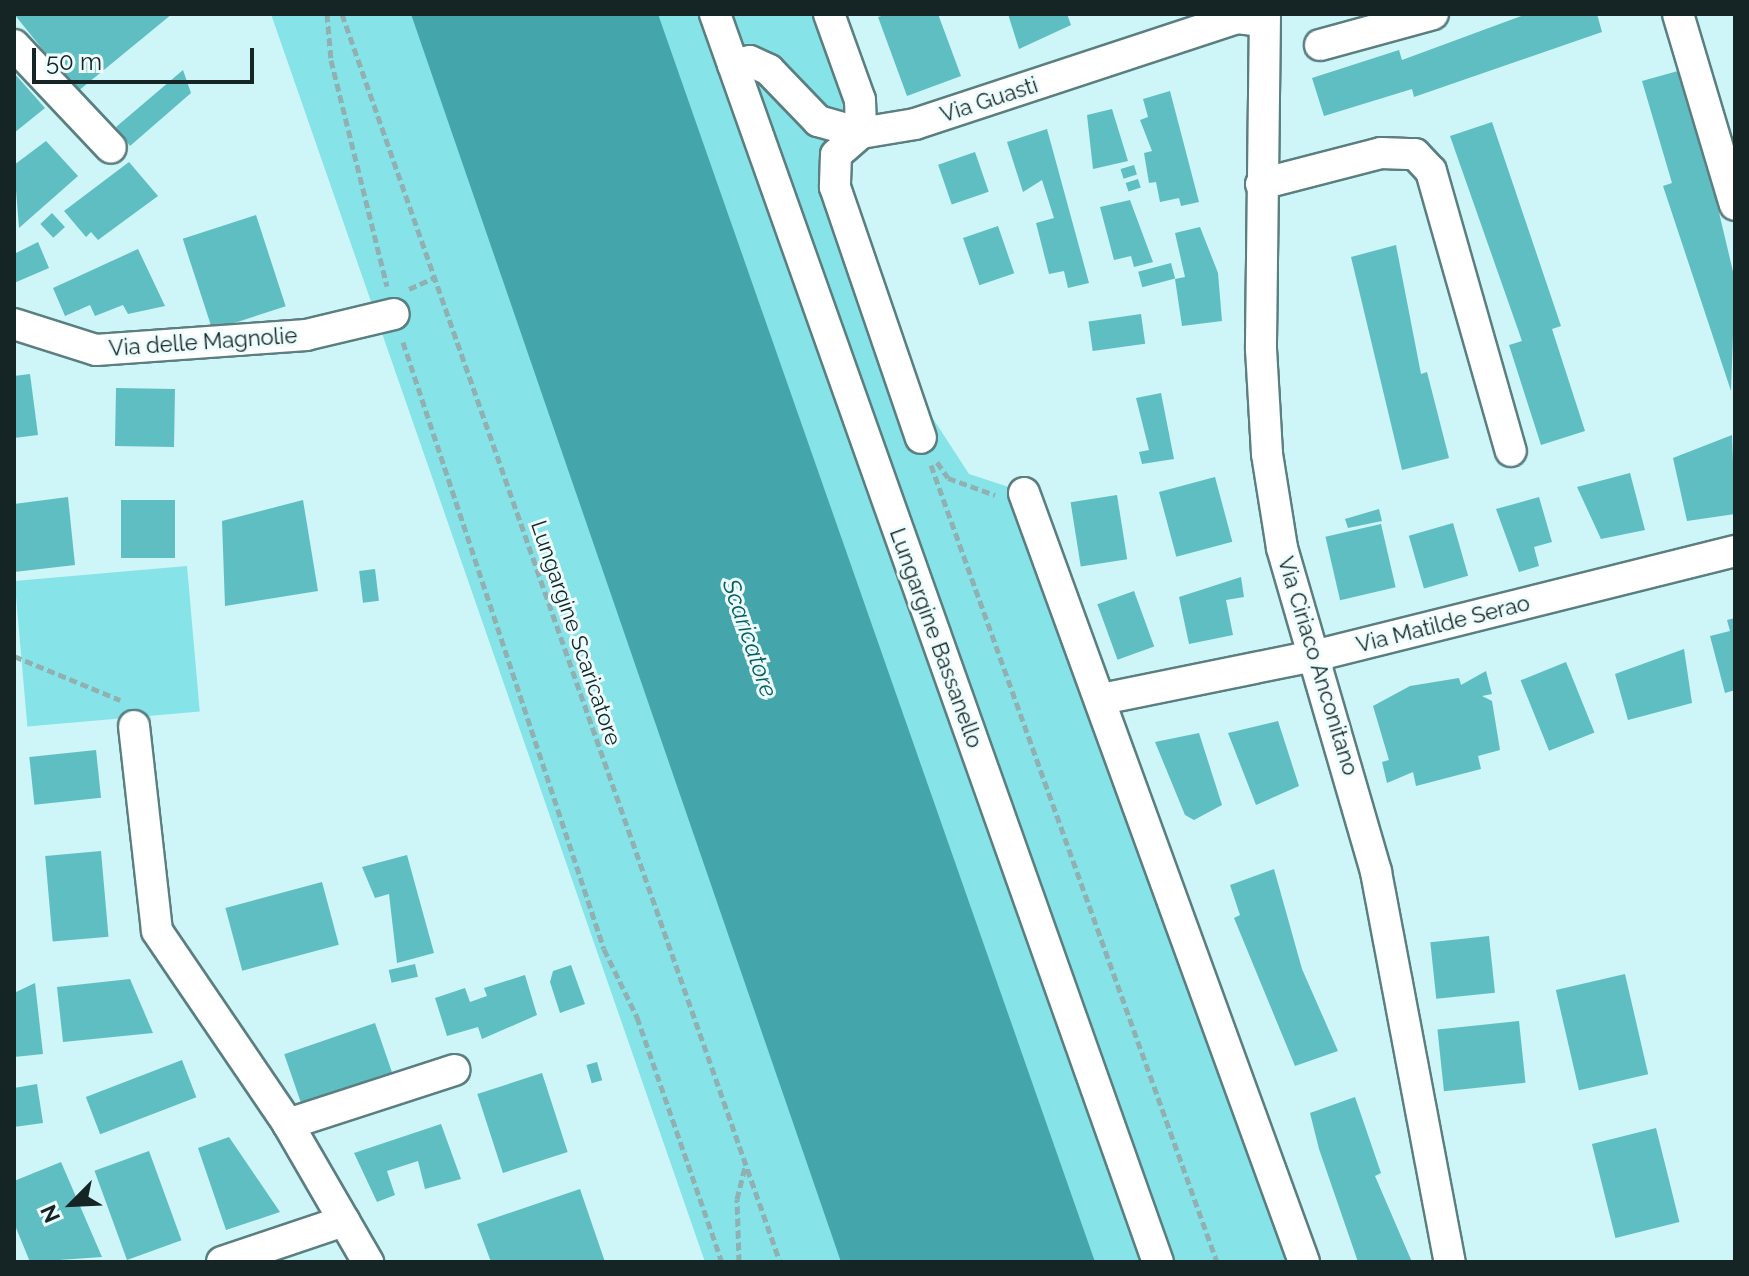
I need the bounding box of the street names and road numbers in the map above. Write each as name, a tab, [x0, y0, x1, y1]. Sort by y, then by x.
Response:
street label: Via Guasti	[937, 72, 1041, 128]
street label: Via delle Magnolie	[108, 322, 298, 362]
street label: Lungargine Scaricatore	[525, 517, 627, 749]
street label: Lungargine Bassanello	[884, 524, 988, 752]
street label: Via Ciriaco Anconitano	[1272, 553, 1364, 779]
street label: Via Matilde Serao	[1354, 590, 1532, 658]

